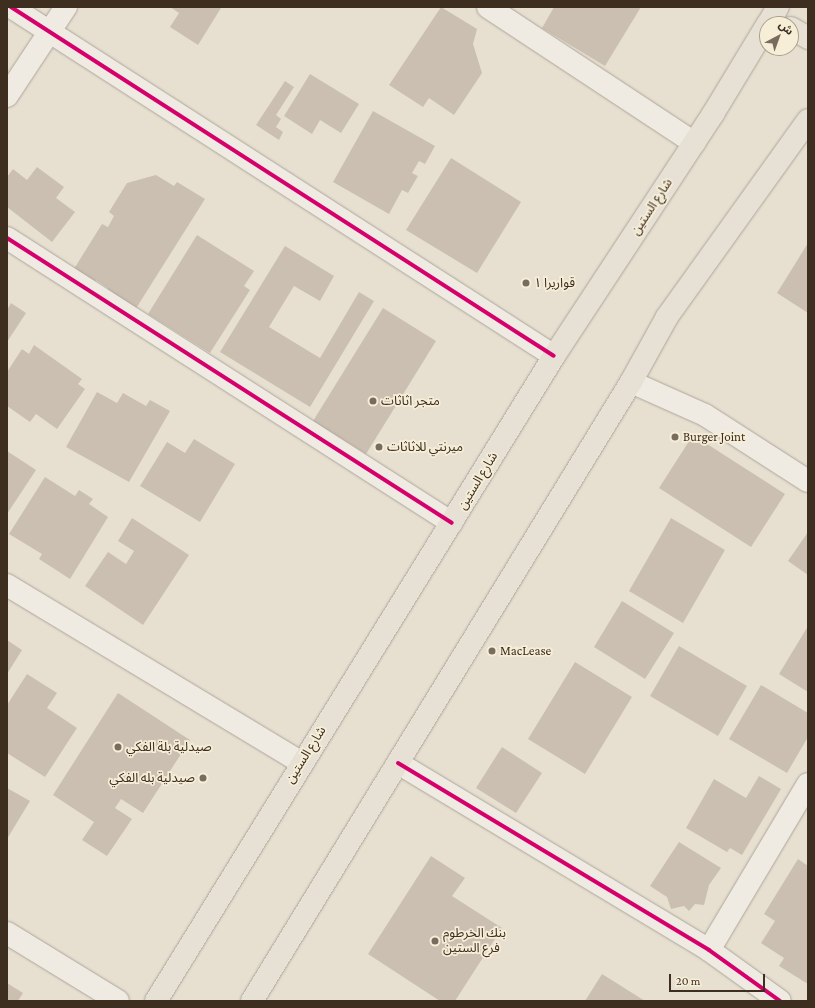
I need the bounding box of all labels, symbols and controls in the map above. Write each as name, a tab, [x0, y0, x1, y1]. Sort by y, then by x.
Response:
north arrow	[759, 16, 799, 56]
text: ش	[777, 18, 796, 37]
street label: شارع الستين	[628, 176, 676, 238]
place label: قواريرا ١	[534, 275, 575, 291]
marker: قواريرا ١	[521, 278, 531, 288]
place label: متجر اثاثات	[381, 393, 440, 409]
marker: متجر اثاثات	[368, 396, 378, 406]
place label: Burger Joint	[683, 429, 745, 445]
marker: Burger Joint	[670, 432, 680, 442]
place label: ميرنتي للاثاثات	[387, 439, 463, 455]
marker: ميرنتي للاثاثات	[374, 442, 384, 452]
street label: شارع الستين	[455, 449, 501, 513]
place label: MacLease	[500, 643, 551, 659]
marker: MacLease	[487, 646, 497, 656]
street label: شارع الستين	[282, 724, 330, 786]
place label: صيدلية بلة الفكي	[126, 739, 212, 755]
marker: صيدلية بلة الفكي	[113, 742, 123, 752]
place label: صيدلية بله الفكي	[109, 770, 195, 786]
marker: صيدلية بله الفكي	[198, 773, 208, 783]
place label: بنك الخرطوم فرع الستين	[443, 926, 506, 957]
marker: بنك الخرطوم فرع الستين	[430, 936, 440, 946]
scale bar	[671, 966, 767, 992]
text: 20 m	[676, 974, 700, 988]

